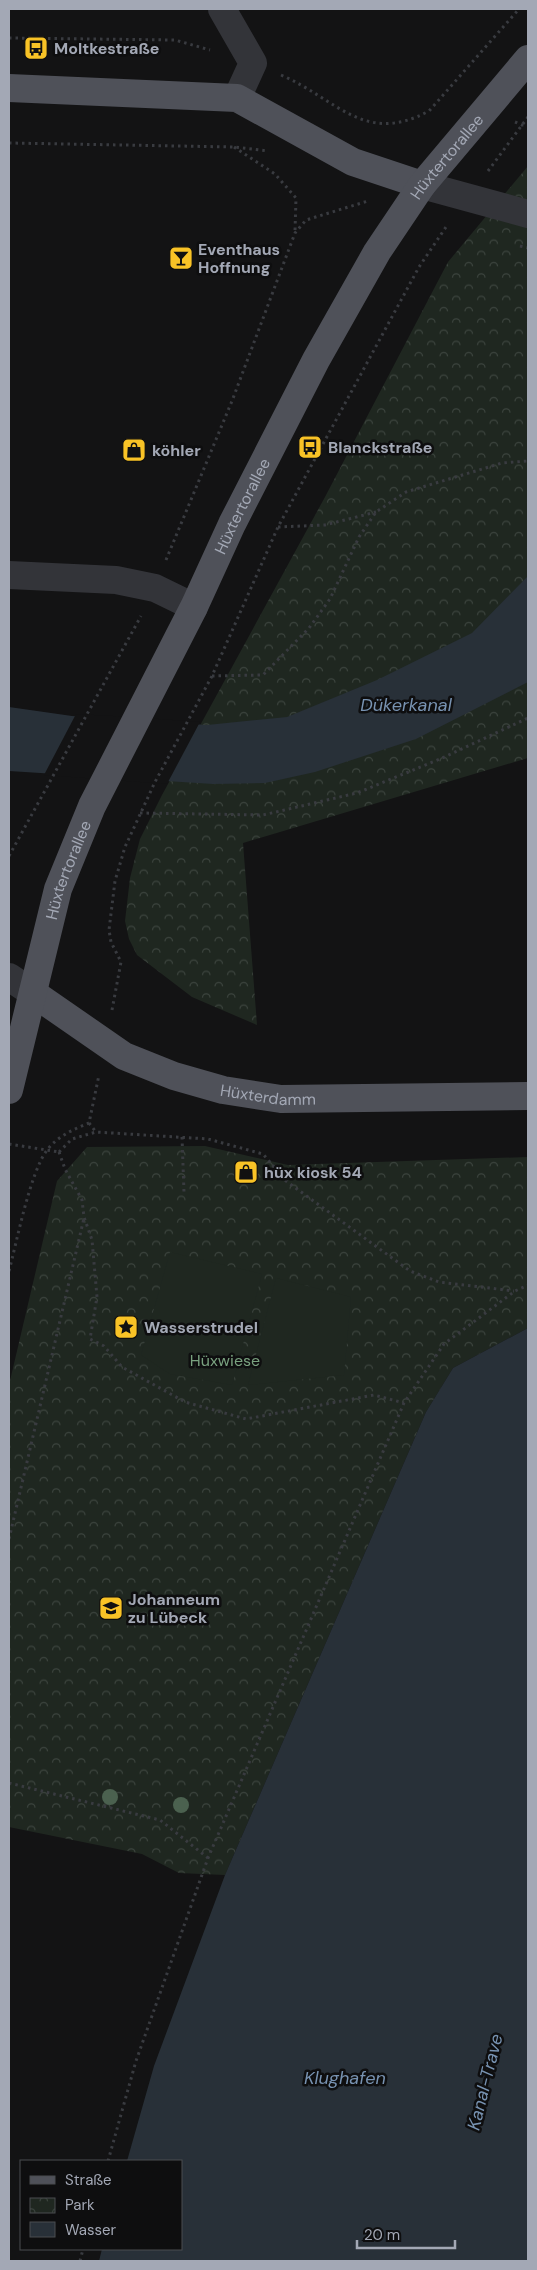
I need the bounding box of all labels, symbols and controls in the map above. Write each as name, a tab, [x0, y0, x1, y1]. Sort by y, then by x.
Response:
bus stop icon: Moltkestraße	[23, 35, 49, 61]
place label: Moltkestraße	[54, 38, 159, 59]
street label: Hüxtertorallee	[405, 110, 488, 203]
place label: Eventhaus Hoffnung	[198, 239, 280, 278]
bar icon: Eventhaus Hoffnung	[168, 245, 194, 271]
bus stop icon: Blanckstraße	[297, 434, 323, 460]
shop icon: köhler	[121, 437, 147, 463]
place label: Blanckstraße	[328, 437, 432, 458]
place label: köhler	[152, 440, 201, 461]
street label: Hüxtertorallee	[210, 455, 275, 557]
water label: Dükerkanal	[360, 693, 453, 717]
street label: Hüxtertorallee	[41, 817, 96, 922]
street label: Hüxterdamm	[219, 1080, 316, 1110]
shop icon: hüx kiosk 54	[233, 1159, 259, 1185]
place label: hüx kiosk 54	[264, 1162, 362, 1183]
place icon: Wasserstrudel	[113, 1314, 139, 1340]
place label: Wasserstrudel	[144, 1317, 258, 1338]
park label: Hüxwiese	[190, 1350, 260, 1371]
place label: Johanneum zu Lübeck	[128, 1589, 220, 1628]
school or university icon: Johanneum zu Lübeck	[98, 1595, 124, 1621]
water label: Kanal-Trave	[461, 2031, 509, 2133]
water label: Klughafen	[304, 2066, 386, 2090]
legend	[20, 2160, 182, 2250]
text: Straße	[65, 2170, 112, 2190]
text: Park	[65, 2195, 95, 2215]
scale bar	[357, 2218, 454, 2250]
text: Wasser	[65, 2220, 117, 2240]
text: 20 m	[364, 2225, 400, 2245]

